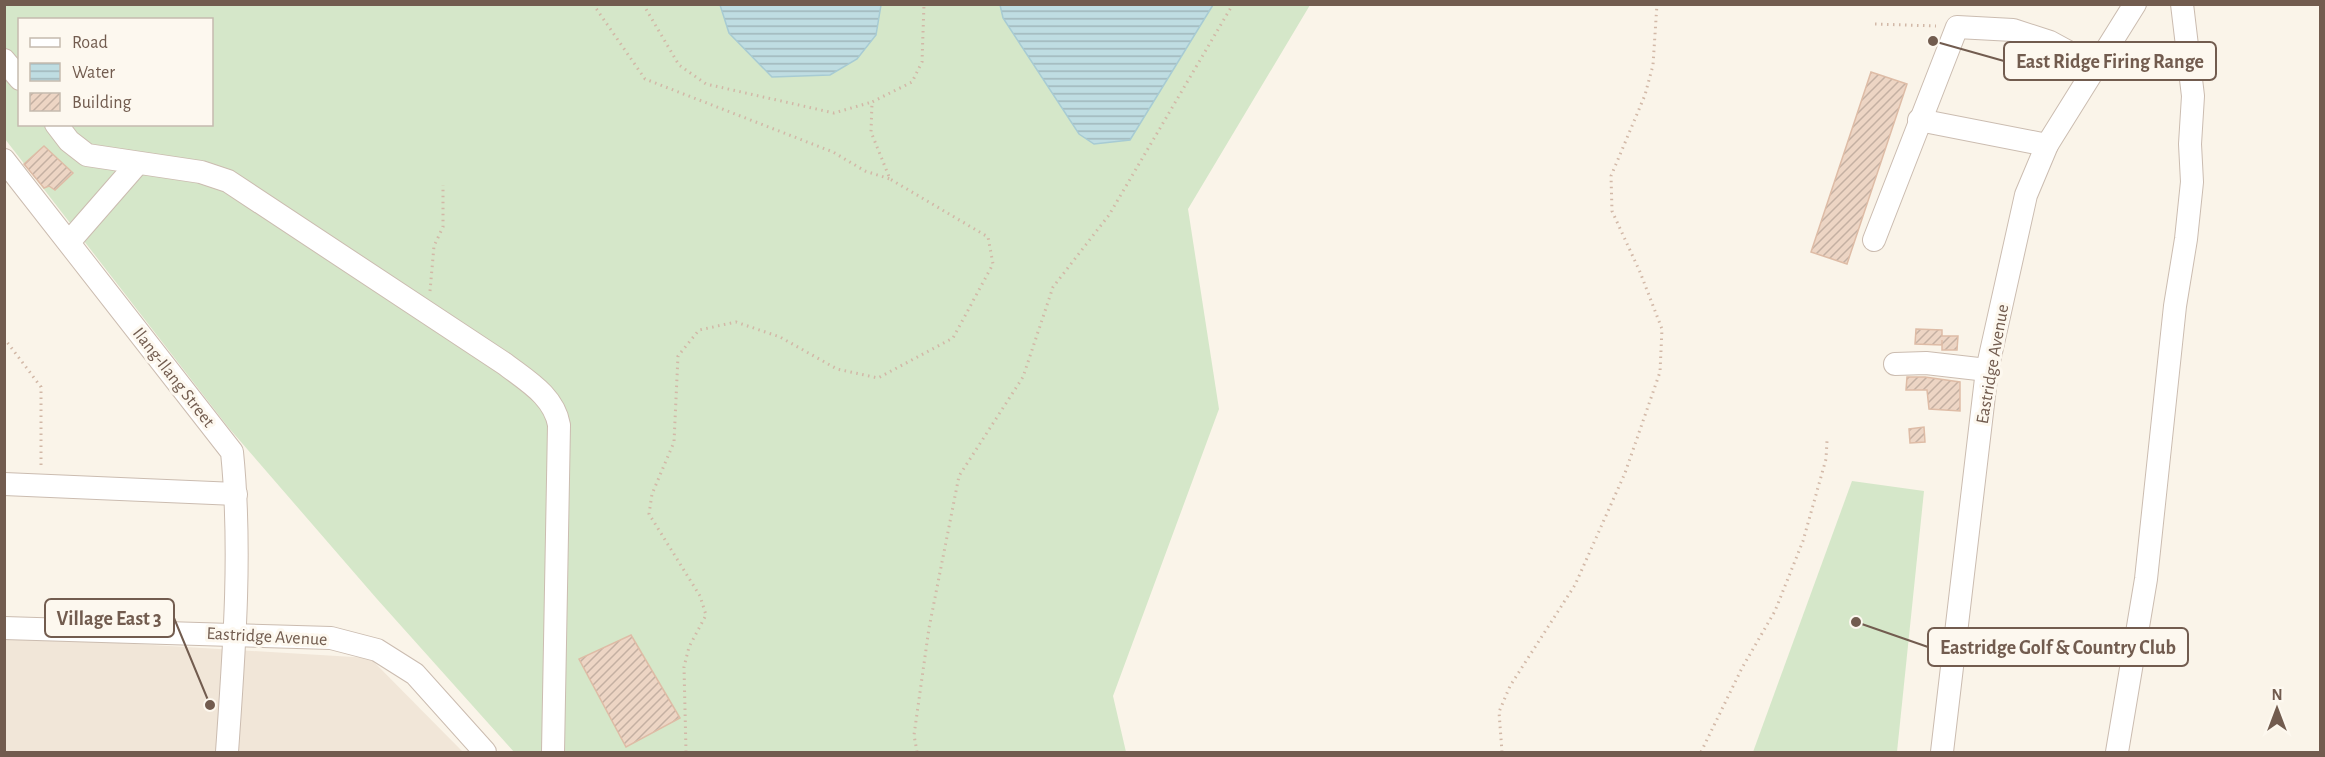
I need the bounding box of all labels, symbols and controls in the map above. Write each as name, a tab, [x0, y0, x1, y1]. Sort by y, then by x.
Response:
legend	[18, 18, 213, 126]
text: Road	[72, 34, 108, 52]
callout: East Ridge Firing Range	[2004, 42, 2216, 80]
text: East Ridge Firing Range	[2016, 52, 2204, 72]
text: Water	[72, 64, 115, 82]
text: Building	[72, 94, 132, 112]
street label: Eastridge Avenue	[1974, 303, 2012, 425]
street label: Ilang-Ilang Street	[129, 324, 218, 431]
callout: Village East 3	[45, 599, 174, 637]
text: Village East 3	[56, 609, 162, 629]
street label: Eastridge Avenue	[206, 625, 328, 649]
callout: Eastridge Golf & Country Club	[1928, 628, 2188, 666]
text: Eastridge Golf & Country Club	[1940, 638, 2176, 658]
north arrow	[2247, 679, 2307, 739]
text: N	[2271, 687, 2283, 703]

